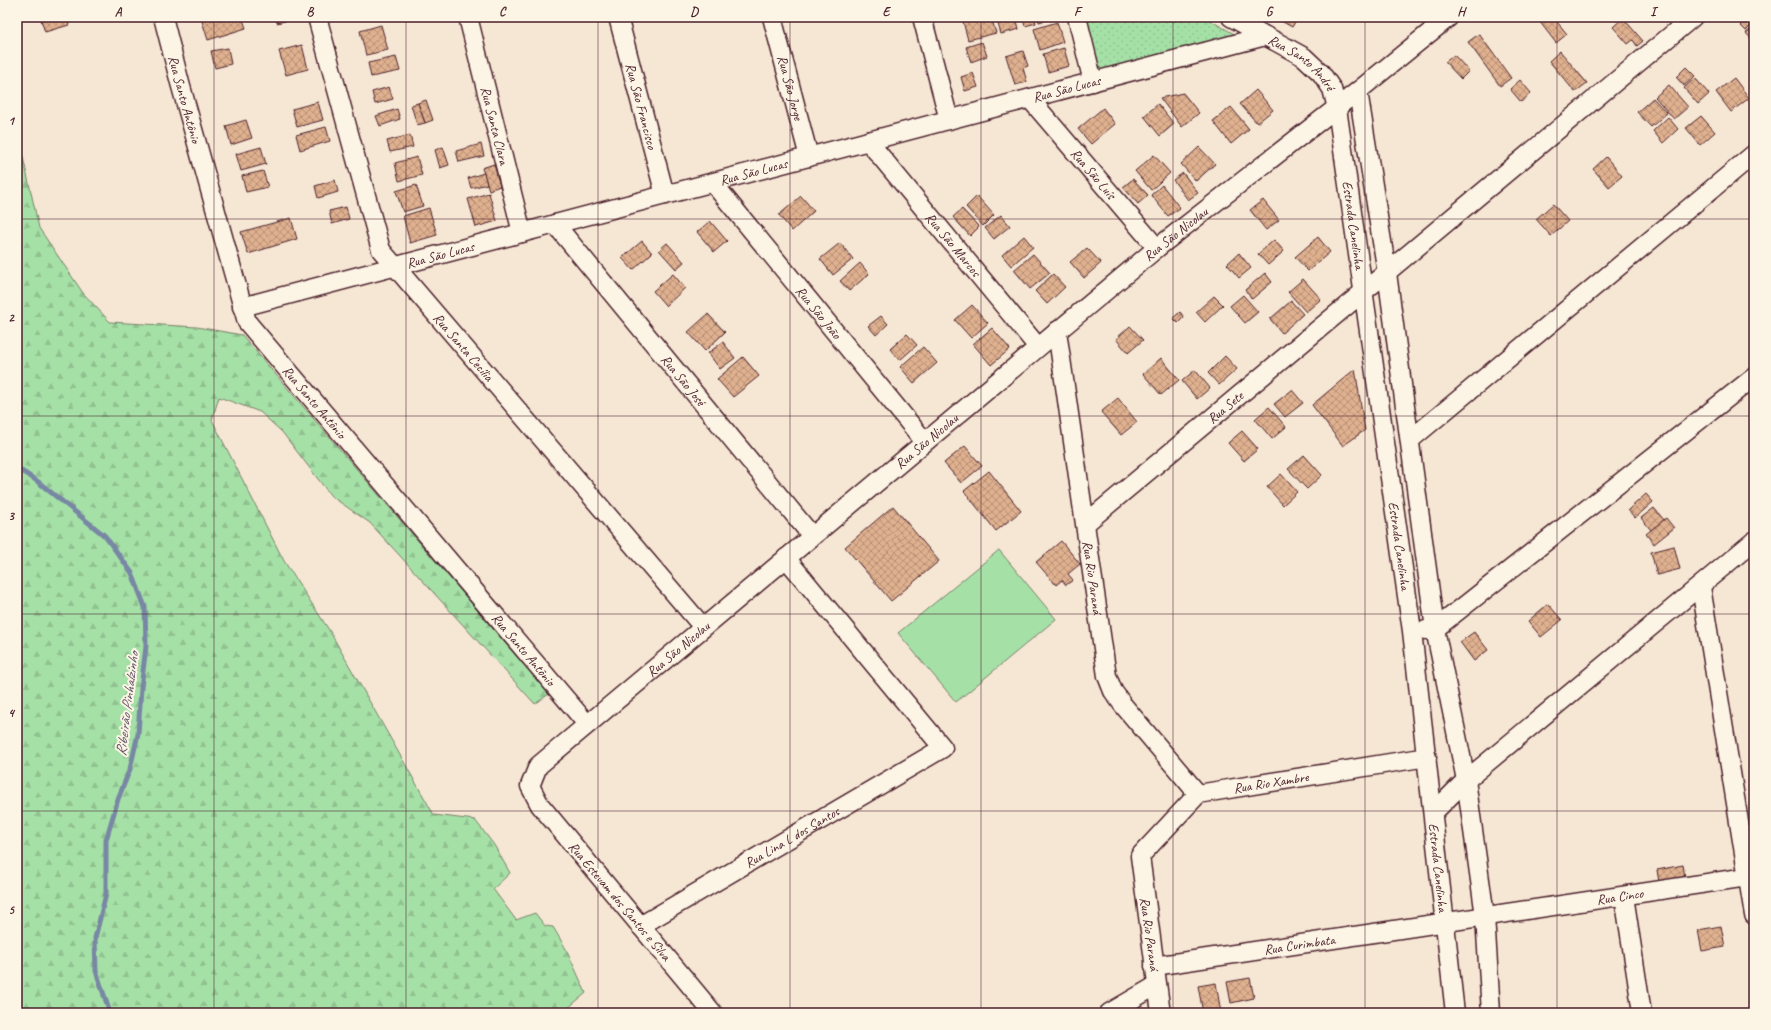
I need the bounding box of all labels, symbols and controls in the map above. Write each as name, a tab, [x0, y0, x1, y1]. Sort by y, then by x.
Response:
text: A	[115, 4, 123, 20]
text: B	[307, 4, 315, 20]
text: C	[499, 4, 507, 20]
text: D	[690, 4, 699, 20]
text: E	[883, 4, 892, 20]
text: F	[1074, 4, 1083, 20]
text: G	[1266, 4, 1274, 20]
text: H	[1457, 4, 1467, 20]
text: I	[1650, 4, 1659, 20]
street label: Rua Santo André	[1265, 31, 1340, 96]
street label: Rua São Jorge	[773, 53, 807, 123]
street label: Rua Santo Antônio	[164, 54, 205, 147]
street label: Rua São Francisco	[622, 61, 661, 152]
street label: Rua São Lucas	[1031, 72, 1104, 106]
street label: Rua Santa Clara	[477, 85, 513, 168]
text: 1	[8, 113, 16, 129]
street label: Rua São Luís	[1067, 145, 1120, 204]
street label: Rua São Lucas	[718, 155, 790, 189]
street label: Estrada Canelinha	[1339, 180, 1368, 272]
street label: Rua São Nicolau	[1140, 203, 1212, 265]
street label: Rua São Marcos	[922, 209, 985, 281]
street label: Rua São Lucas	[405, 238, 477, 272]
street label: Rua São João	[792, 283, 846, 343]
text: 2	[8, 310, 15, 326]
street label: Rua Santa Cecília	[430, 310, 498, 386]
street label: Rua São José	[657, 351, 711, 411]
street label: Rua Santo Antônio	[279, 362, 351, 444]
street label: Rua Sete	[1204, 387, 1248, 427]
street label: Rua São Nicolau	[892, 410, 962, 473]
street label: Estrada Canelinha	[1385, 501, 1414, 593]
text: 3	[8, 508, 15, 524]
street label: Rua Rio Paraná	[1078, 540, 1106, 617]
street label: Rua Santo Antônio	[488, 610, 560, 691]
street label: Rua São Nicolau	[643, 617, 714, 681]
water label: Ribeirão Pinhalzinho	[112, 648, 144, 757]
text: 4	[8, 705, 16, 721]
street label: Rua Rio Xambre	[1232, 768, 1311, 797]
street label: Rua Lina L dos Santos	[742, 802, 843, 872]
street label: Estrada Canelinha	[1425, 822, 1452, 914]
street label: Rua Estevam dos Santos e Silva	[565, 838, 675, 965]
street label: Rua Cinco	[1595, 885, 1645, 909]
street label: Rua Rio Paraná	[1136, 896, 1163, 974]
text: 5	[8, 902, 15, 918]
street label: Rua Curimbata	[1263, 931, 1337, 958]

